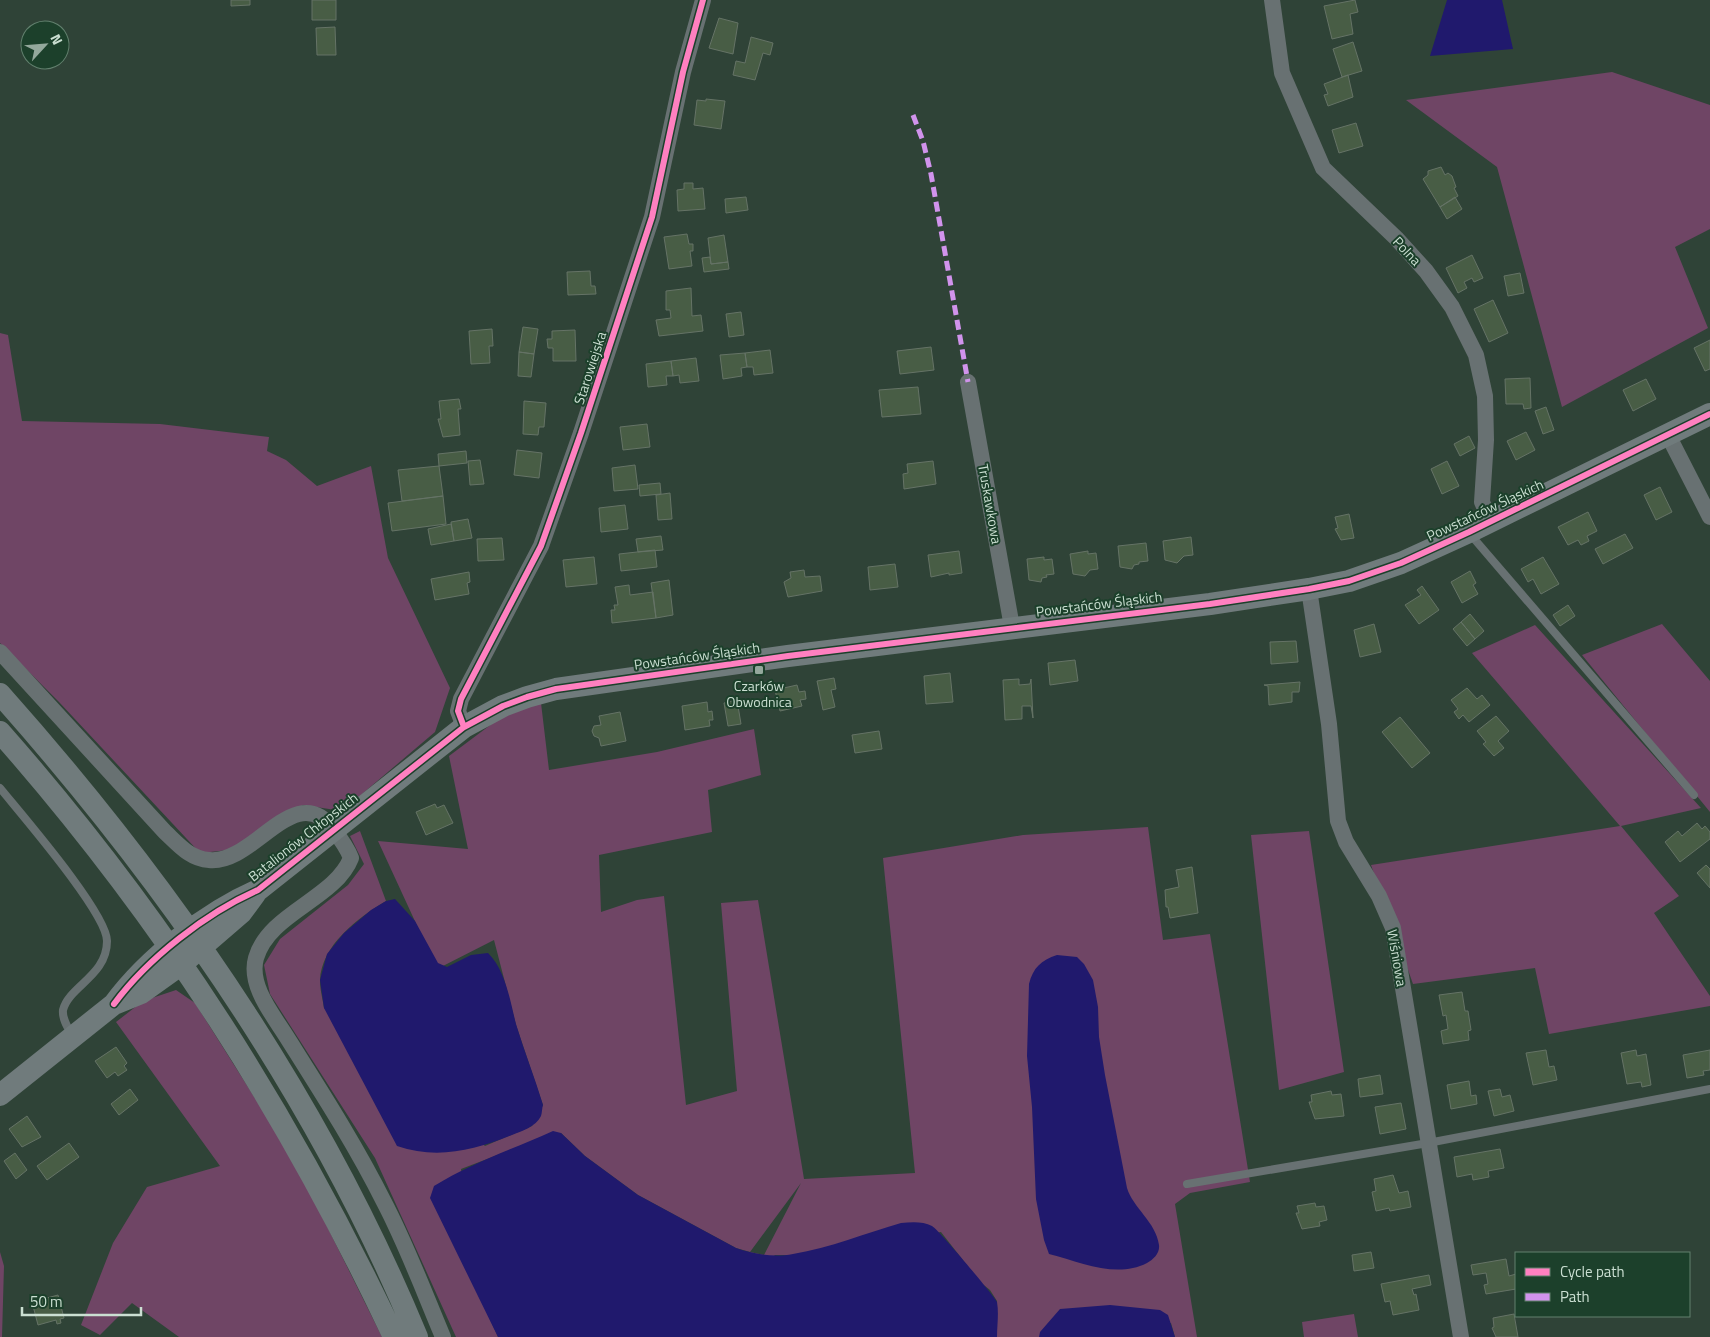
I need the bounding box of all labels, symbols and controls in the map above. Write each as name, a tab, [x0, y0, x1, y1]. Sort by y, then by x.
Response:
north arrow	[20, 20, 70, 70]
text: N	[46, 30, 69, 48]
street label: Polna	[1388, 231, 1426, 270]
street label: Starowiejska	[568, 329, 611, 407]
street label: Truskawkowa	[973, 462, 1008, 546]
street label: Powstańców Śląskich	[1423, 473, 1547, 546]
street label: Powstańców Śląskich	[1035, 585, 1163, 622]
street label: Powstańców Śląskich	[633, 636, 761, 675]
marker: Czarków Obwodnica	[753, 664, 765, 676]
place label: Czarków Obwodnica	[726, 675, 792, 712]
street label: Batalionów Chłopskich	[243, 787, 362, 886]
street label: Wiśniowa	[1382, 928, 1413, 988]
legend	[1515, 1252, 1690, 1317]
text: Cycle path	[1560, 1260, 1625, 1283]
scale bar	[22, 1284, 141, 1316]
text: Path	[1560, 1285, 1590, 1308]
text: 50 m	[30, 1290, 63, 1313]

